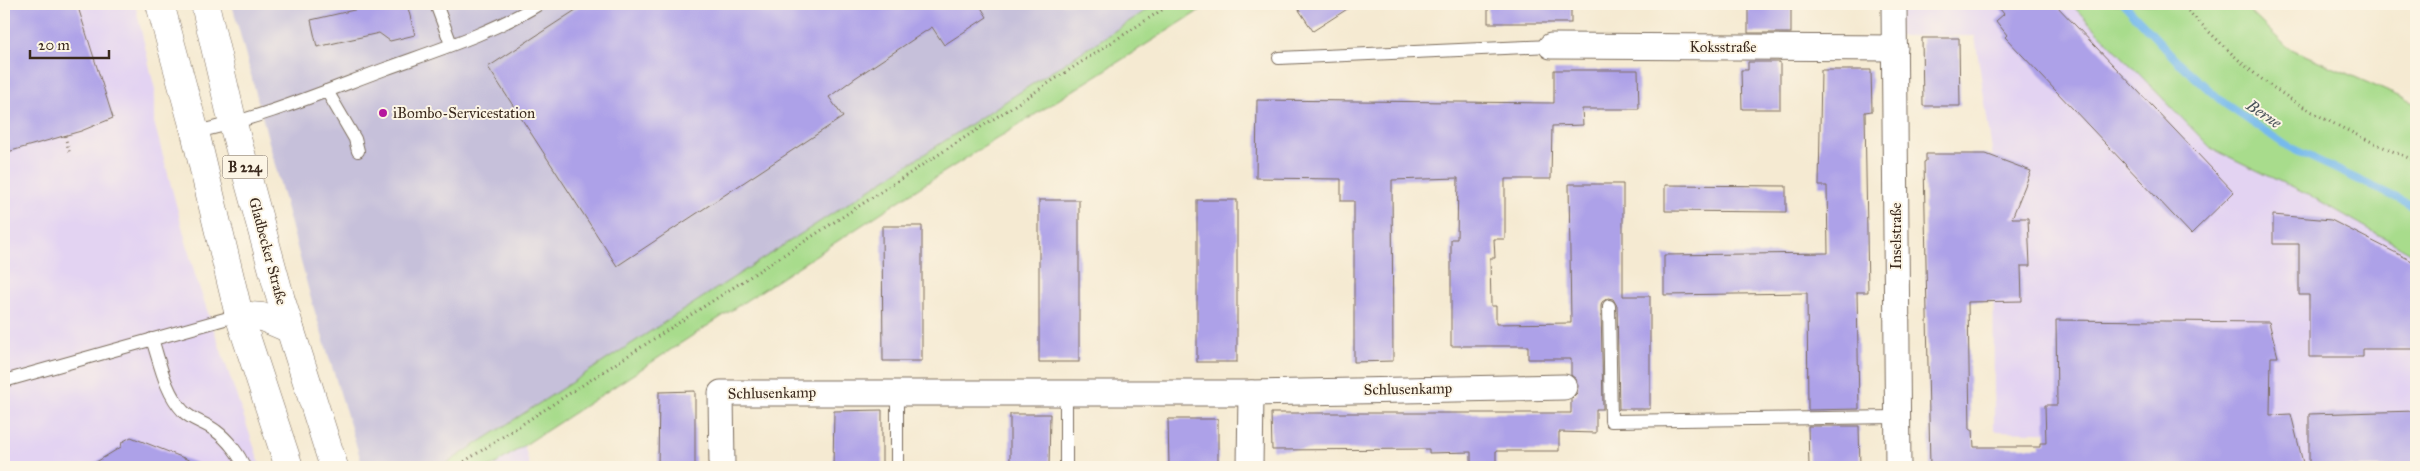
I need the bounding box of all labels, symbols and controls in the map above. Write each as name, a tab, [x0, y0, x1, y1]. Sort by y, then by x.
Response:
scale bar	[30, 28, 109, 60]
text: 20 m	[38, 36, 70, 54]
street label: Koksstraße	[1689, 38, 1757, 56]
water label: Berne	[2242, 95, 2286, 133]
place label: iBombo-Servicestation	[393, 104, 535, 122]
marker: iBombo-Servicestation	[377, 107, 389, 119]
road number: B 224	[222, 156, 268, 178]
street label: Gladbecker Straße	[245, 195, 291, 307]
street label: Inselstraße	[1887, 202, 1905, 270]
street label: Schlusenkamp	[1364, 379, 1452, 399]
street label: Schlusenkamp	[728, 383, 816, 403]

